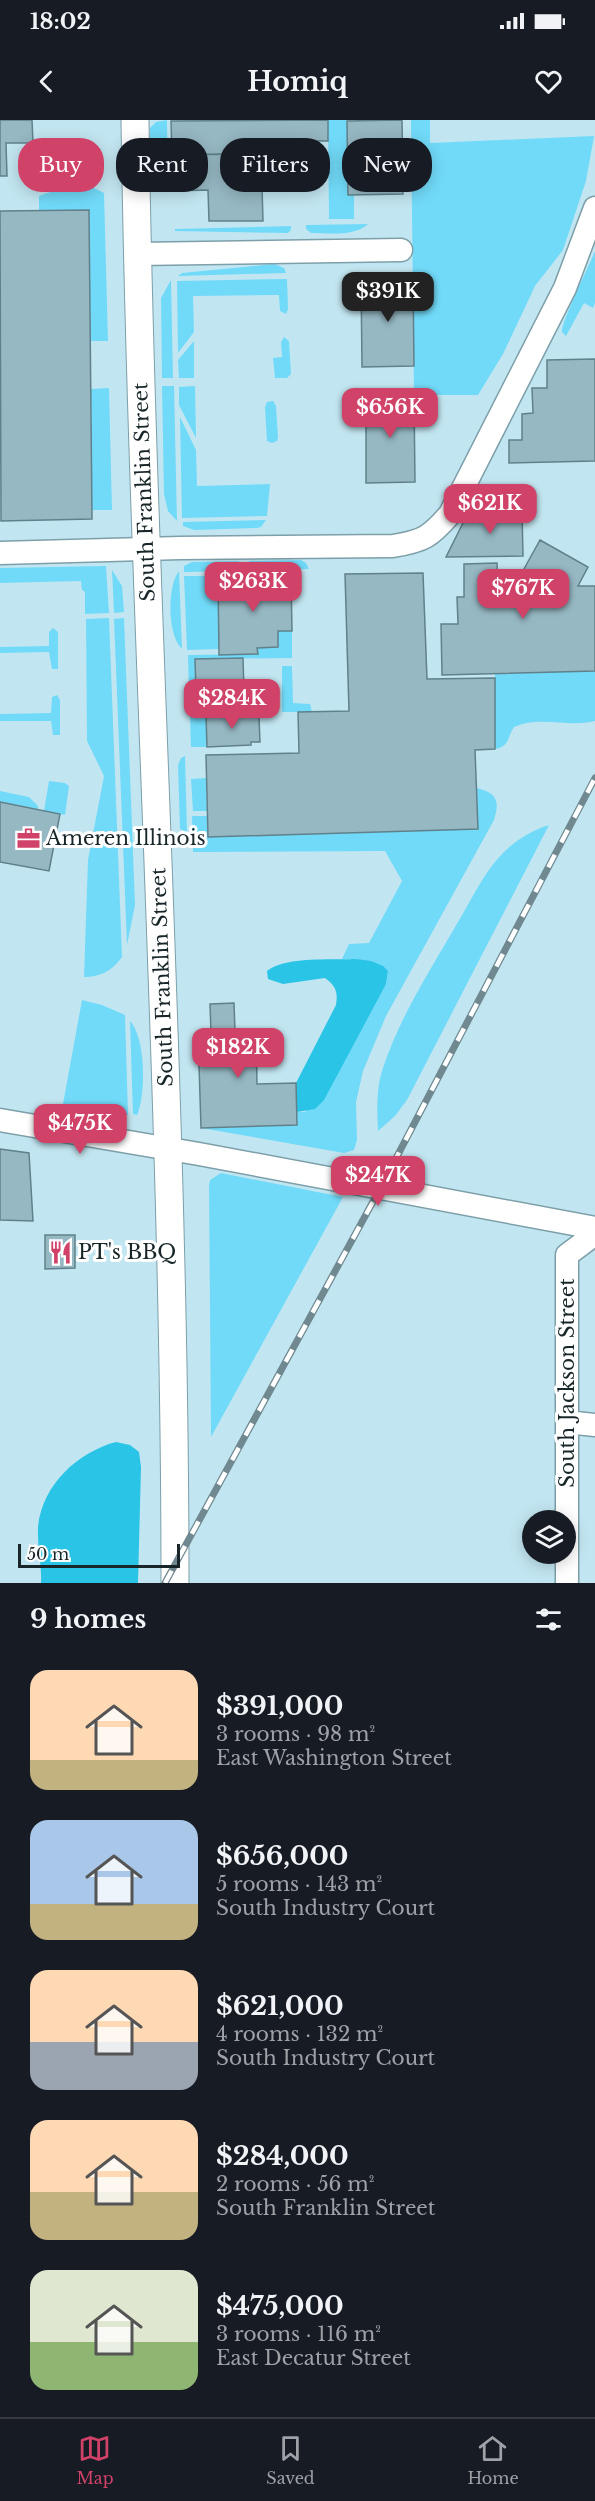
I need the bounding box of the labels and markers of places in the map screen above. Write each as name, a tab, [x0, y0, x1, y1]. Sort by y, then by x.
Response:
pin: $391K	[346, 272, 430, 323]
pin: $656K	[348, 388, 432, 439]
pin: $621K	[448, 484, 532, 535]
pin: $263K	[211, 562, 295, 613]
pin: $767K	[481, 569, 565, 620]
pin: $284K	[190, 679, 274, 730]
office icon: Ameren Illinois	[15, 825, 41, 851]
place label: Ameren Illinois	[45, 826, 206, 850]
pin: $182K	[196, 1028, 280, 1079]
pin: $475K	[38, 1104, 122, 1155]
pin: $247K	[336, 1156, 420, 1207]
restaurant icon: PT's BBQ	[47, 1239, 73, 1265]
place label: PT's BBQ	[78, 1240, 176, 1264]

